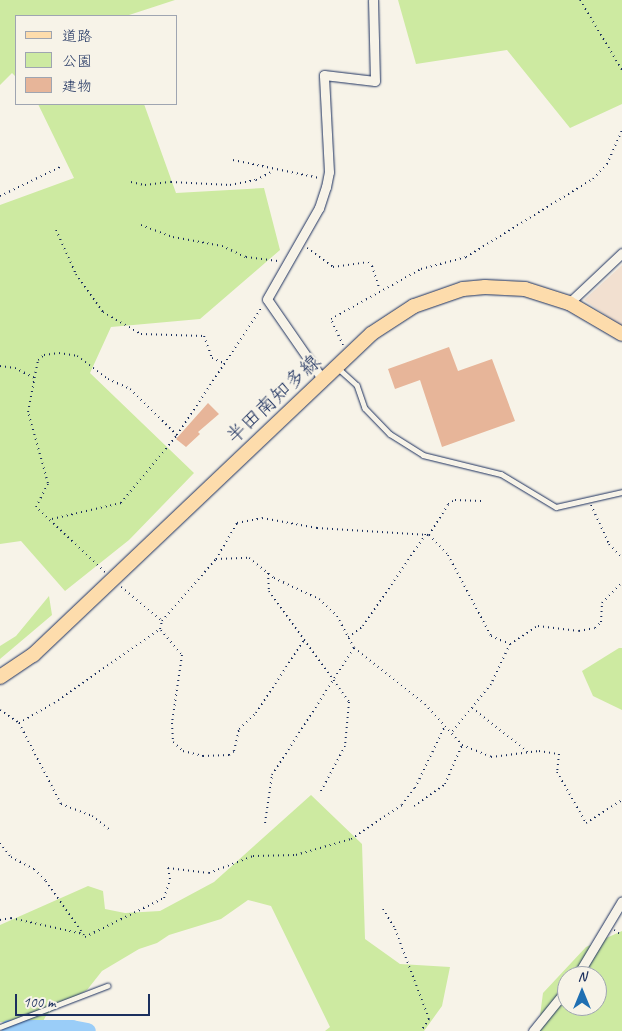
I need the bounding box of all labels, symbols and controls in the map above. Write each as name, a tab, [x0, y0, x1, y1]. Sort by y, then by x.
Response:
legend	[15, 15, 178, 105]
text: 道路	[62, 27, 92, 46]
text: 公園	[62, 52, 92, 71]
text: 建物	[62, 77, 92, 96]
street label: 半田南知多線	[221, 349, 325, 449]
north arrow	[557, 966, 607, 1016]
text: N	[578, 968, 586, 985]
scale bar	[18, 984, 152, 1016]
text: 100 m	[23, 993, 55, 1012]

